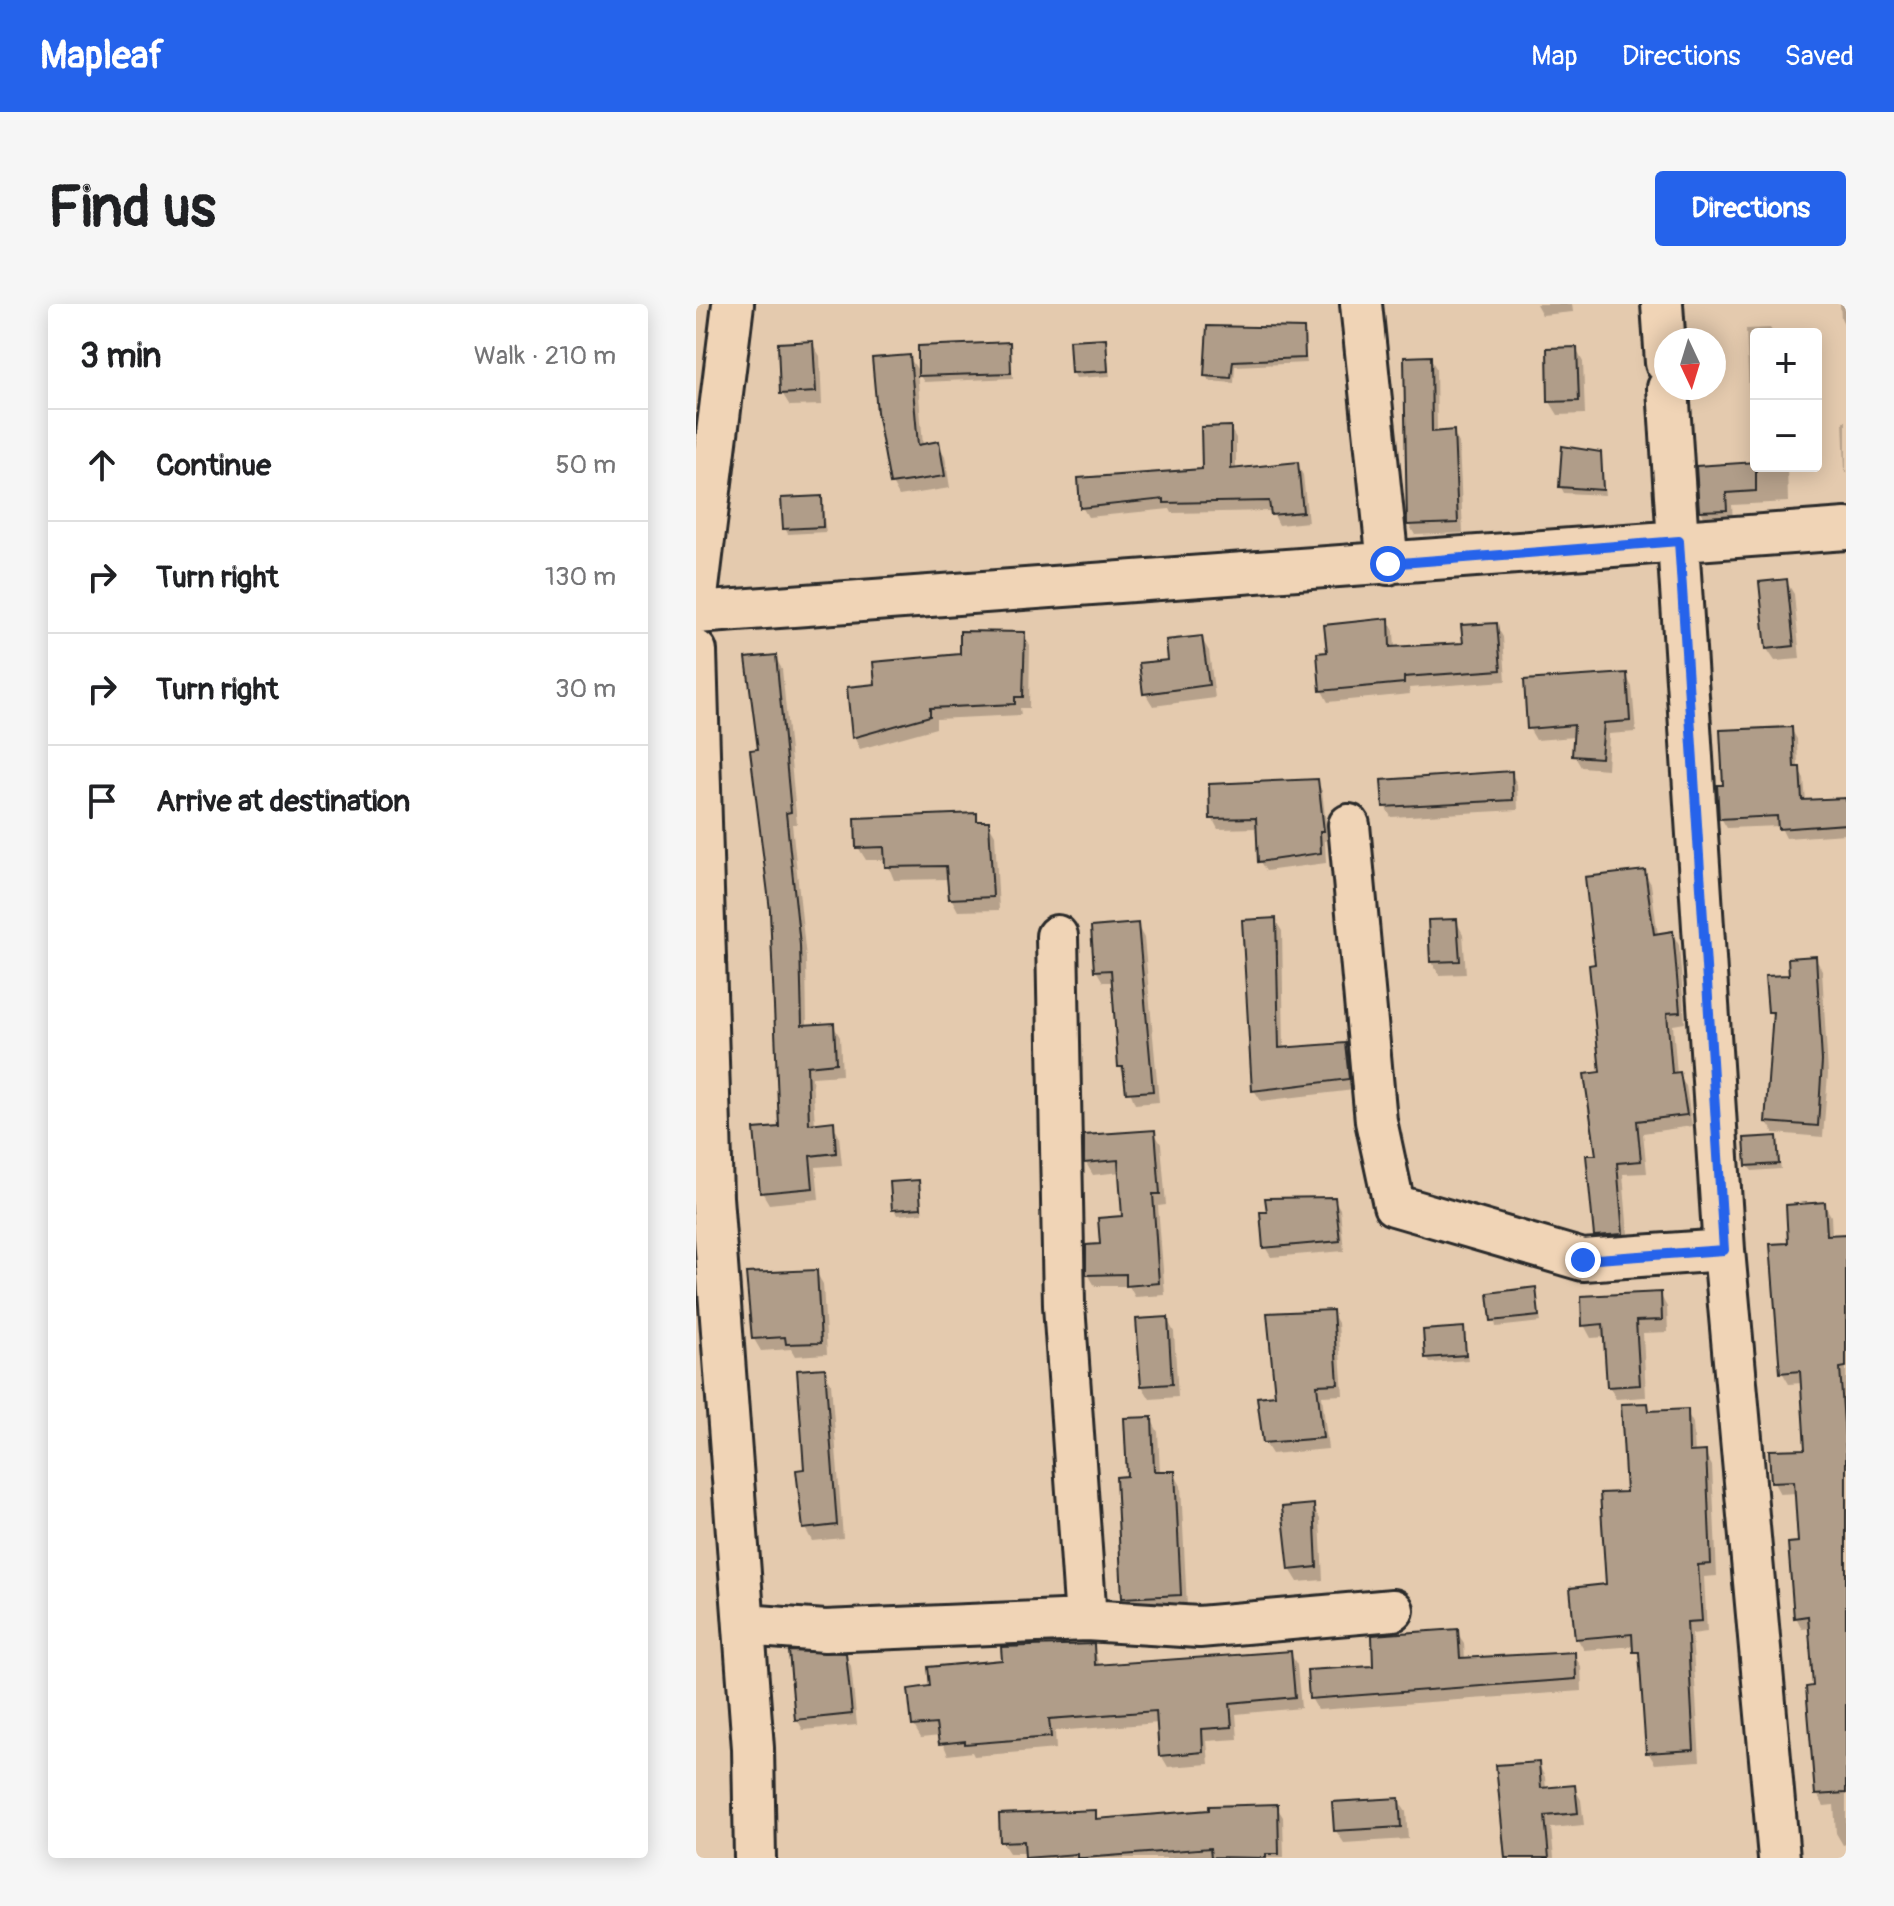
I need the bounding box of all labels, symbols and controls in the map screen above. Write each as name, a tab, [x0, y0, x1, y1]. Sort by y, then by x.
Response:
text: Mapleaf	[40, 32, 164, 80]
text: Map	[1531, 39, 1578, 74]
text: Directions	[1622, 39, 1741, 74]
text: Saved	[1785, 39, 1854, 74]
button: Directions	[1655, 171, 1846, 246]
text: Find us	[48, 174, 216, 243]
north arrow	[1654, 328, 1726, 400]
map controls	[1750, 328, 1822, 472]
button: +	[1750, 328, 1822, 400]
text: 3 min	[80, 335, 162, 378]
text: Walk · 210 m	[474, 340, 616, 372]
button: −	[1750, 400, 1822, 472]
icon: ahead	[80, 443, 124, 487]
text: Continue	[156, 447, 271, 484]
text: 50 m	[555, 449, 616, 481]
route start	[1370, 546, 1406, 582]
icon: right	[80, 555, 124, 599]
text: Turn right	[156, 559, 279, 596]
text: 130 m	[545, 561, 616, 593]
icon: right	[80, 667, 124, 711]
text: Turn right	[156, 671, 279, 708]
text: 30 m	[555, 673, 616, 705]
icon: arrive	[80, 779, 124, 823]
text: Arrive at destination	[156, 783, 410, 820]
route end	[1565, 1242, 1601, 1278]

